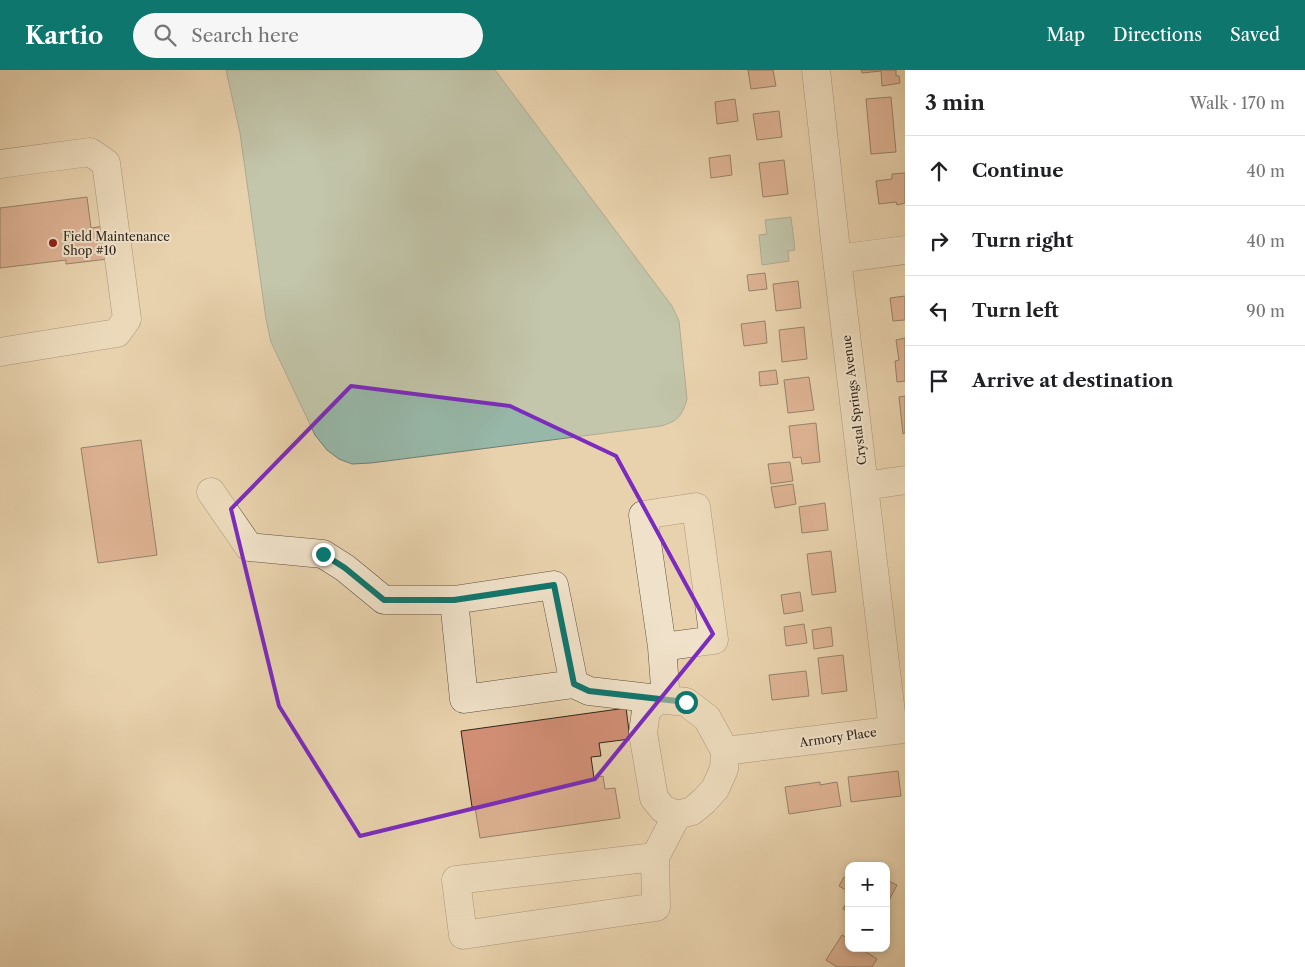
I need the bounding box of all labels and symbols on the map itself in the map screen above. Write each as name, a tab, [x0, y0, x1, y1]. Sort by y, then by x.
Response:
place label: Field Maintenance Shop #10	[63, 229, 170, 258]
marker: Field Maintenance Shop #10	[47, 237, 59, 249]
street label: Crystal Springs Avenue	[839, 334, 869, 466]
route end	[312, 543, 335, 566]
route start	[675, 691, 698, 714]
street label: Armory Place	[797, 724, 878, 750]

